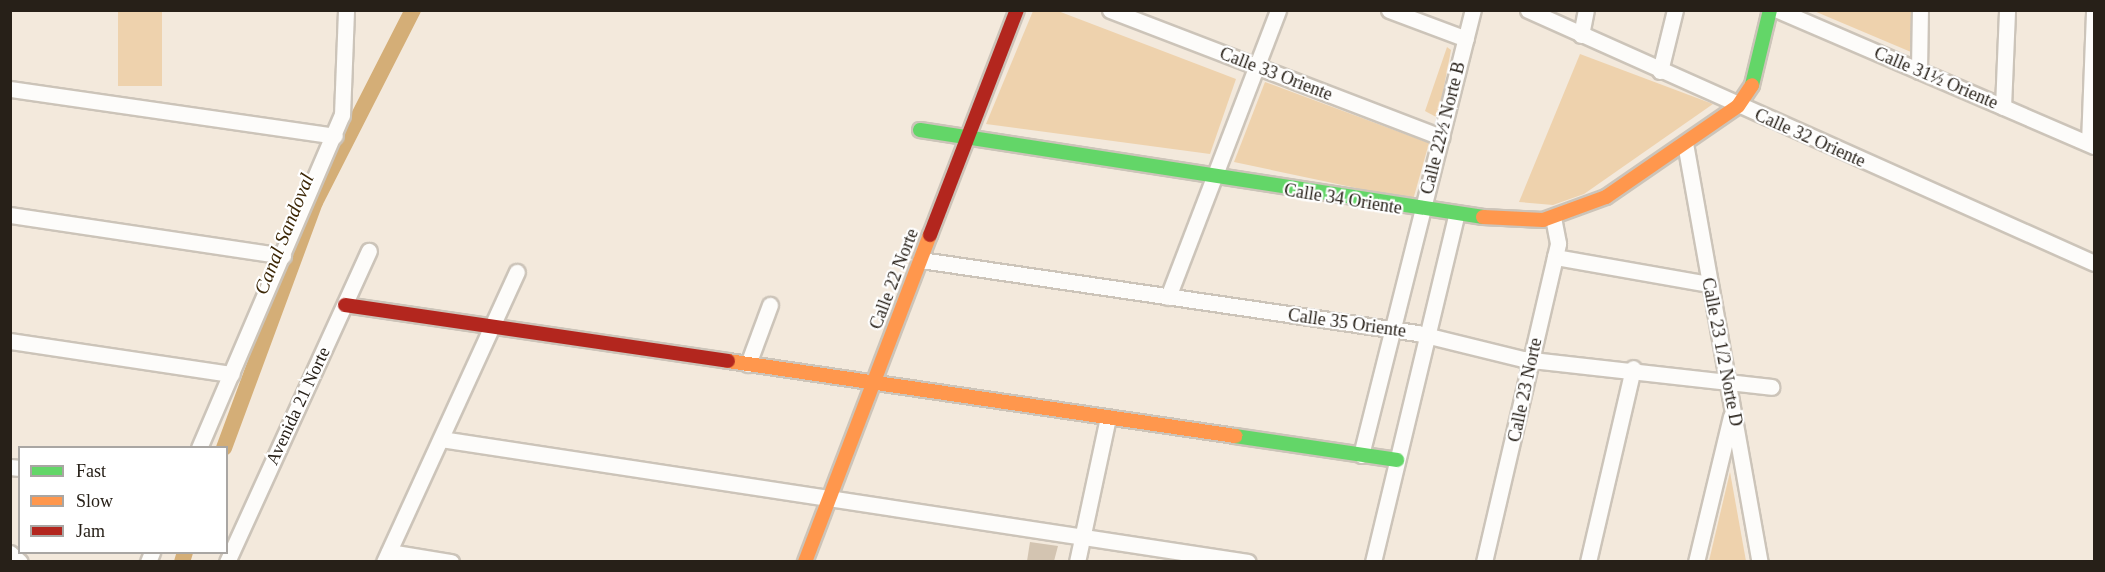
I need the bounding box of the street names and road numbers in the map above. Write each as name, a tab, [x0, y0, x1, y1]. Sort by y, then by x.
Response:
street label: Calle 31½ Oriente	[1871, 42, 2001, 114]
street label: Calle 33 Oriente	[1217, 43, 1335, 105]
street label: Calle 22½ Norte B	[1416, 59, 1470, 197]
street label: Calle 32 Oriente	[1751, 104, 1869, 172]
street label: Calle 34 Oriente	[1283, 179, 1403, 219]
street label: Calle 22 Norte	[865, 226, 923, 332]
street label: Calle 23 1/2 Norte D	[1697, 276, 1747, 428]
street label: Calle 35 Oriente	[1287, 304, 1407, 342]
street label: Calle 23 Norte	[1503, 336, 1547, 444]
street label: Avenida 21 Norte	[261, 344, 335, 468]

